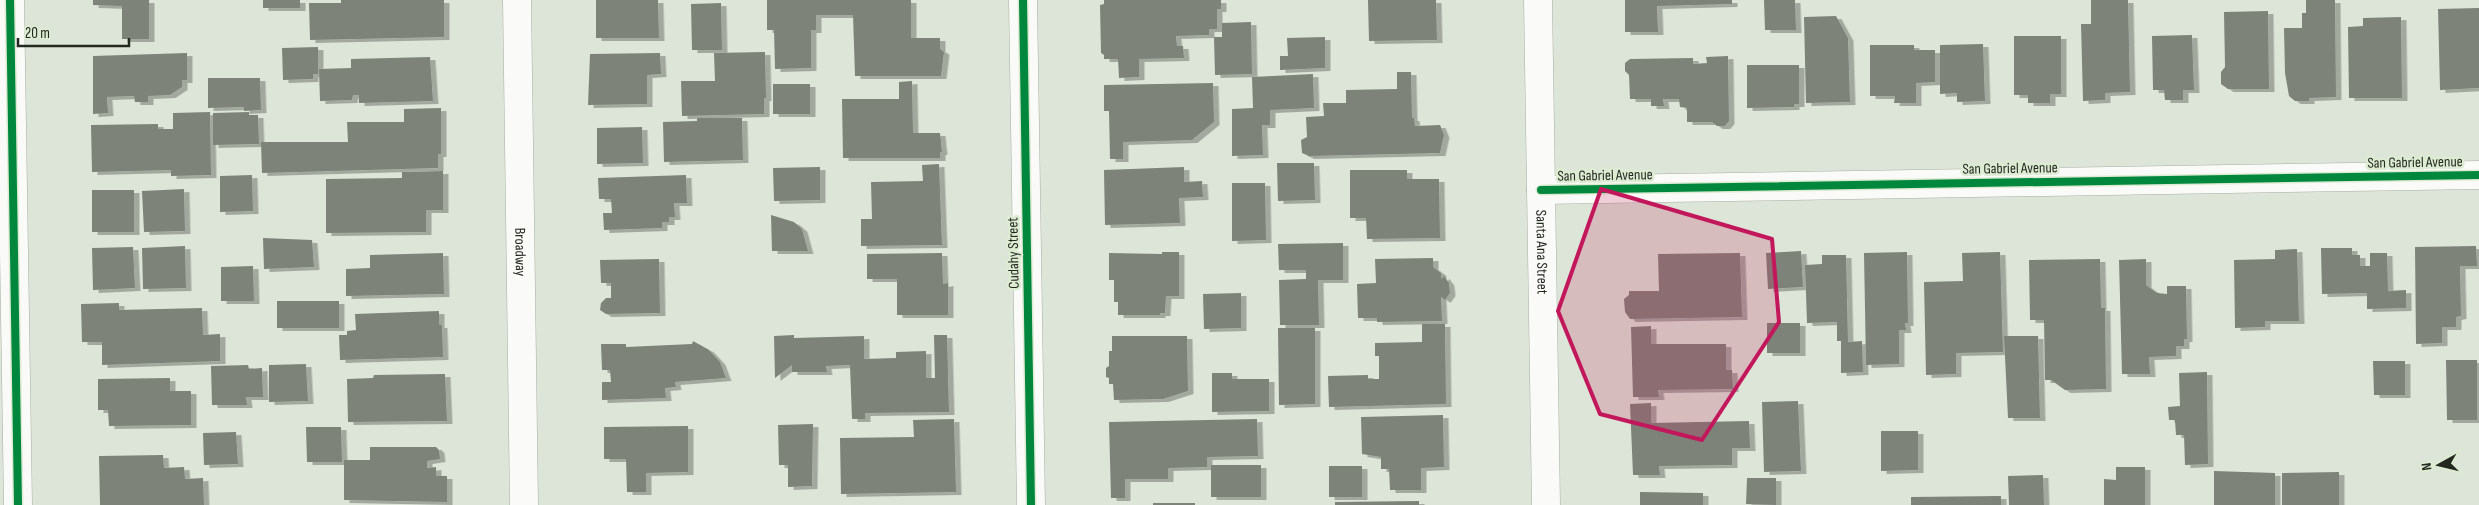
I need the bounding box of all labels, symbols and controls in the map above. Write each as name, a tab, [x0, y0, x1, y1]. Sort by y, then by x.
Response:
scale bar	[18, 15, 129, 47]
text: 20 m	[25, 24, 50, 43]
street label: San Gabriel Avenue	[2367, 152, 2463, 173]
street label: San Gabriel Avenue	[1962, 158, 2058, 179]
street label: San Gabriel Avenue	[1557, 165, 1653, 186]
street label: Santa Ana Street	[1531, 210, 1552, 295]
street label: Cudahy Street	[1003, 217, 1024, 289]
street label: Broadway	[510, 227, 530, 277]
north arrow	[2414, 440, 2464, 490]
text: N	[2418, 462, 2436, 472]

